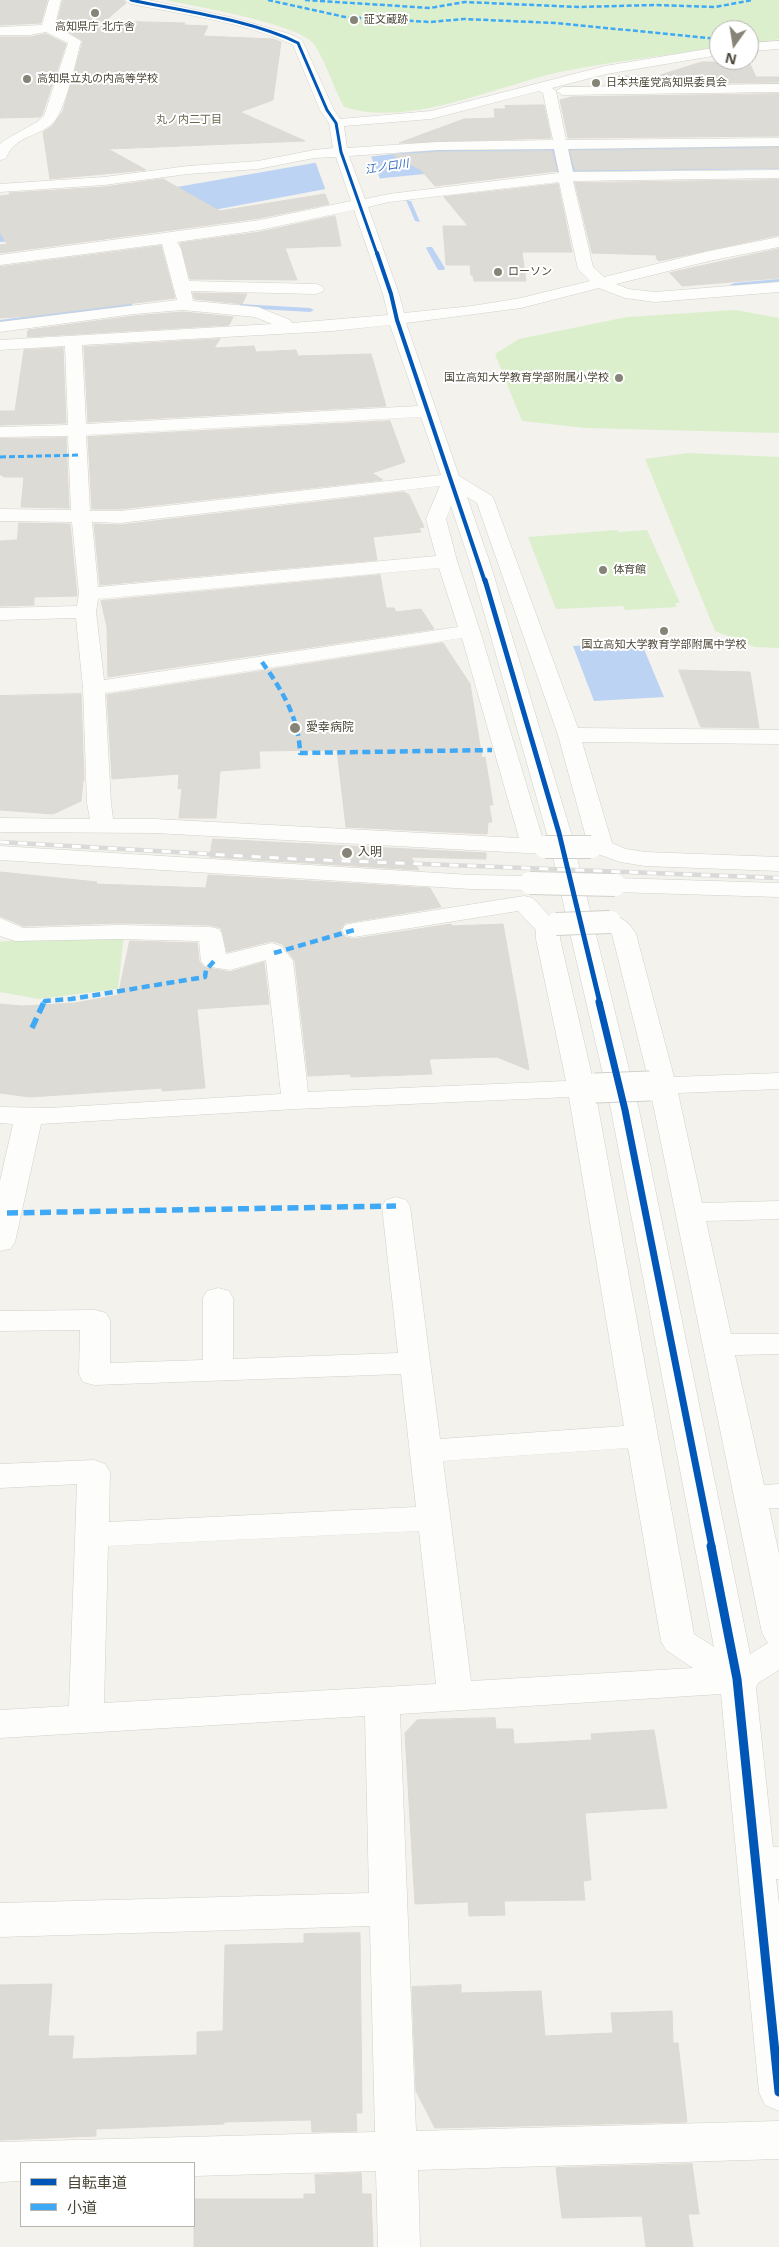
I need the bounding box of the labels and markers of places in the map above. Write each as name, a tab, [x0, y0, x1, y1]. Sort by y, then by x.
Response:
marker: 高知県庁 北庁舎	[89, 7, 101, 19]
place label: 証文蔵跡	[364, 13, 408, 27]
marker: 証文蔵跡	[348, 14, 360, 26]
place label: 高知県庁 北庁舎	[55, 20, 135, 34]
place label: 高知県立丸の内高等学校	[37, 72, 158, 86]
marker: 高知県立丸の内高等学校	[21, 73, 33, 85]
place label: 日本共産党高知県委員会	[606, 76, 727, 90]
marker: 日本共産党高知県委員会	[590, 77, 602, 89]
place label: ローソン	[508, 265, 552, 279]
marker: ローソン	[492, 266, 504, 278]
place label: 国立高知大学教育学部附属小学校	[444, 371, 609, 385]
marker: 国立高知大学教育学部附属小学校	[613, 372, 625, 384]
place label: 体育館	[613, 563, 646, 577]
marker: 体育館	[597, 564, 609, 576]
marker: 国立高知大学教育学部附属中学校	[658, 625, 670, 637]
place label: 国立高知大学教育学部附属中学校	[582, 638, 746, 652]
marker: 愛幸病院	[288, 721, 302, 735]
place label: 愛幸病院	[306, 721, 354, 735]
marker: 入明	[340, 846, 354, 860]
place label: 入明	[358, 846, 382, 860]

